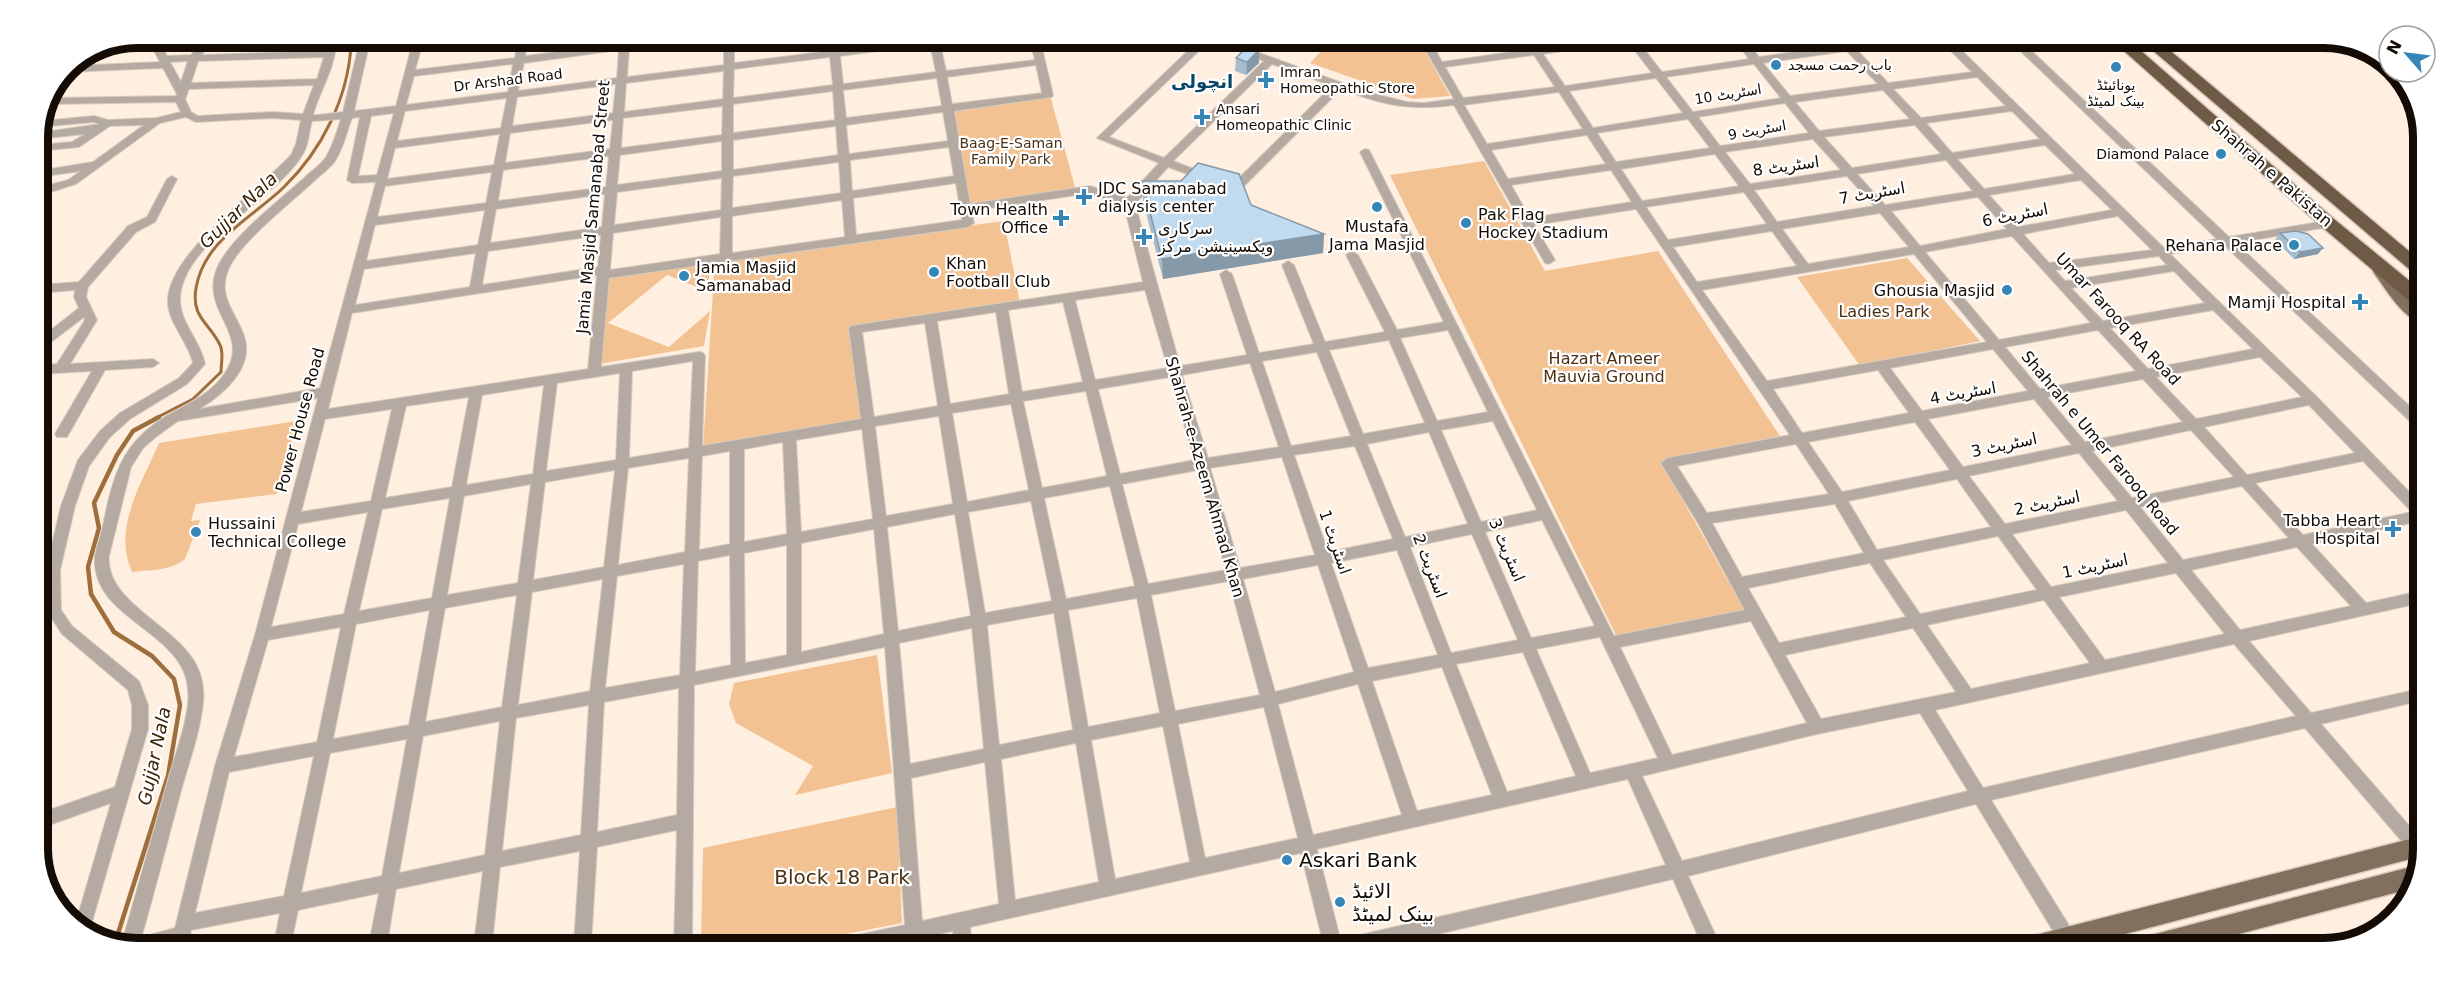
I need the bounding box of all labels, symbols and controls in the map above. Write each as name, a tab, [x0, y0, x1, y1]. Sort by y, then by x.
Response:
north arrow	[2377, 24, 2437, 84]
text: N	[2383, 37, 2406, 58]
place label: باب رحمت مسجد	[1788, 57, 1892, 74]
marker: باب رحمت مسجد	[1769, 58, 1783, 72]
marker: یونائیٹڈ بینک لمیٹڈ	[2109, 60, 2123, 74]
place label: Imran Homeopathic Store	[1280, 64, 1415, 96]
street label: Dr Arshad Road	[453, 65, 563, 95]
district label: انچولی	[1171, 71, 1233, 93]
marker: Imran Homeopathic Store	[1257, 71, 1275, 89]
place label: یونائیٹڈ بینک لمیٹڈ	[2087, 77, 2145, 109]
street label: Jamia Masjid Samanabad Street	[572, 79, 614, 336]
street label: اسٹریٹ 10	[1693, 81, 1763, 108]
place label: Ansari Homeopathic Clinic	[1216, 101, 1352, 133]
marker: Ansari Homeopathic Clinic	[1193, 108, 1211, 126]
street label: Shahrah e Pakistan	[2208, 115, 2336, 231]
street label: اسٹریٹ 9	[1727, 117, 1787, 144]
park label: Baag-E-Saman Family Park	[959, 135, 1063, 167]
place label: Diamond Palace	[2096, 146, 2209, 162]
marker: Diamond Palace	[2214, 147, 2228, 161]
street label: اسٹریٹ 8	[1752, 152, 1821, 181]
water label: Gujjar Nala	[195, 168, 281, 252]
street label: اسٹریٹ 7	[1837, 178, 1907, 209]
place label: JDC Samanabad dialysis center	[1097, 179, 1227, 216]
marker: JDC Samanabad dialysis center	[1075, 188, 1093, 206]
street label: اسٹریٹ 6	[1980, 199, 2050, 232]
place label: Town Health Office	[949, 200, 1048, 237]
marker: Mustafa Jama Masjid	[1370, 200, 1384, 214]
place label: Pak Flag Hockey Stadium	[1478, 205, 1608, 242]
marker: Town Health Office	[1052, 209, 1070, 227]
marker: Pak Flag Hockey Stadium	[1459, 216, 1473, 230]
place label: Mustafa Jama Masjid	[1328, 217, 1425, 254]
place label: سرکاری ویکسینیشن مرکز	[1157, 219, 1273, 257]
marker: سرکاری ویکسینیشن مرکز	[1135, 228, 1153, 246]
place label: Rehana Palace	[2165, 236, 2282, 255]
marker: Rehana Palace	[2287, 238, 2301, 252]
street label: Umar Farooq RA Road	[2052, 249, 2184, 389]
place label: Khan Football Club	[946, 254, 1050, 291]
place label: Jamia Masjid Samanabad	[695, 258, 796, 295]
marker: Khan Football Club	[927, 265, 941, 279]
marker: Jamia Masjid Samanabad	[677, 269, 691, 283]
place label: Ghousia Masjid	[1874, 281, 1995, 300]
marker: Ghousia Masjid	[2000, 283, 2014, 297]
place label: Mamji Hospital	[2228, 293, 2346, 312]
marker: Mamji Hospital	[2351, 293, 2369, 311]
park label: Ladies Park	[1838, 302, 1930, 321]
street label: Power House Road	[272, 346, 328, 494]
street label: Shahrah e Umer Farooq Road	[2017, 347, 2183, 539]
park label: Hazart Ameer Mauvia Ground	[1543, 349, 1665, 386]
street label: Shahrah-e-Azeem Ahmad Khan	[1161, 354, 1249, 600]
street label: اسٹریٹ 4	[1928, 378, 1998, 409]
street label: اسٹریٹ 3	[1969, 429, 2039, 462]
street label: اسٹریٹ 2	[2012, 487, 2082, 520]
street label: اسٹریٹ 1	[1314, 507, 1355, 577]
place label: Tabba Heart Hospital	[2282, 511, 2380, 548]
place label: Hussaini Technical College	[207, 514, 346, 551]
street label: اسٹریٹ 3	[1484, 515, 1529, 585]
marker: Tabba Heart Hospital	[2384, 520, 2402, 538]
marker: Hussaini Technical College	[189, 525, 203, 539]
street label: اسٹریٹ 2	[1408, 531, 1451, 601]
street label: اسٹریٹ 1	[2060, 550, 2130, 583]
water label: Gujjar Nala	[133, 705, 175, 807]
place label: Askari Bank	[1299, 848, 1417, 872]
marker: Askari Bank	[1280, 853, 1294, 867]
park label: Block 18 Park	[774, 865, 910, 889]
place label: الائیڈ بینک لمیٹڈ	[1352, 879, 1434, 926]
marker: الائیڈ بینک لمیٹڈ	[1333, 895, 1347, 909]

